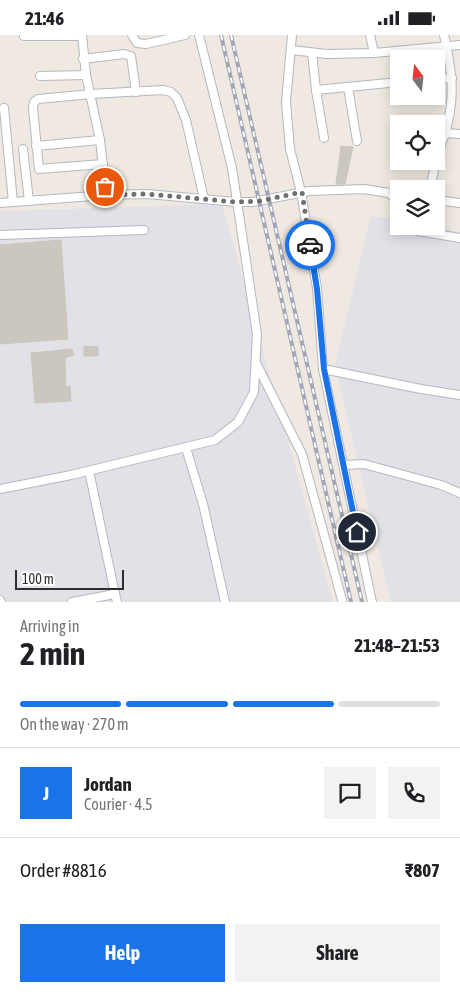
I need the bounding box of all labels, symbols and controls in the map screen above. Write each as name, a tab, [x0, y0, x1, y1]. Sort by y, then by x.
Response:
text: 21:46	[25, 7, 64, 29]
north arrow	[390, 50, 445, 105]
map controls	[390, 50, 445, 235]
button: locate	[390, 115, 445, 170]
pin	[84, 166, 126, 208]
icon: bag	[91, 173, 119, 201]
button: layers	[390, 180, 445, 235]
courier	[285, 220, 335, 270]
icon: car	[296, 231, 324, 259]
pin	[336, 511, 378, 553]
icon: home	[343, 518, 371, 546]
scale bar	[15, 567, 124, 590]
text: 100 m	[22, 571, 54, 587]
text: Arriving in	[20, 617, 80, 635]
text: 21:48–21:53	[354, 634, 440, 656]
text: 2 min	[20, 635, 85, 672]
text: On the way · 270 m	[20, 715, 129, 733]
button: chat	[324, 767, 376, 819]
button: phone	[388, 767, 440, 819]
text: Jordan	[84, 773, 132, 795]
text: J	[43, 782, 49, 804]
text: Courier · 4.5	[84, 795, 153, 813]
text: Order #8816	[20, 859, 107, 881]
text: ₹807	[405, 859, 440, 881]
button: Help	[20, 924, 225, 982]
button: Share	[235, 924, 440, 982]

